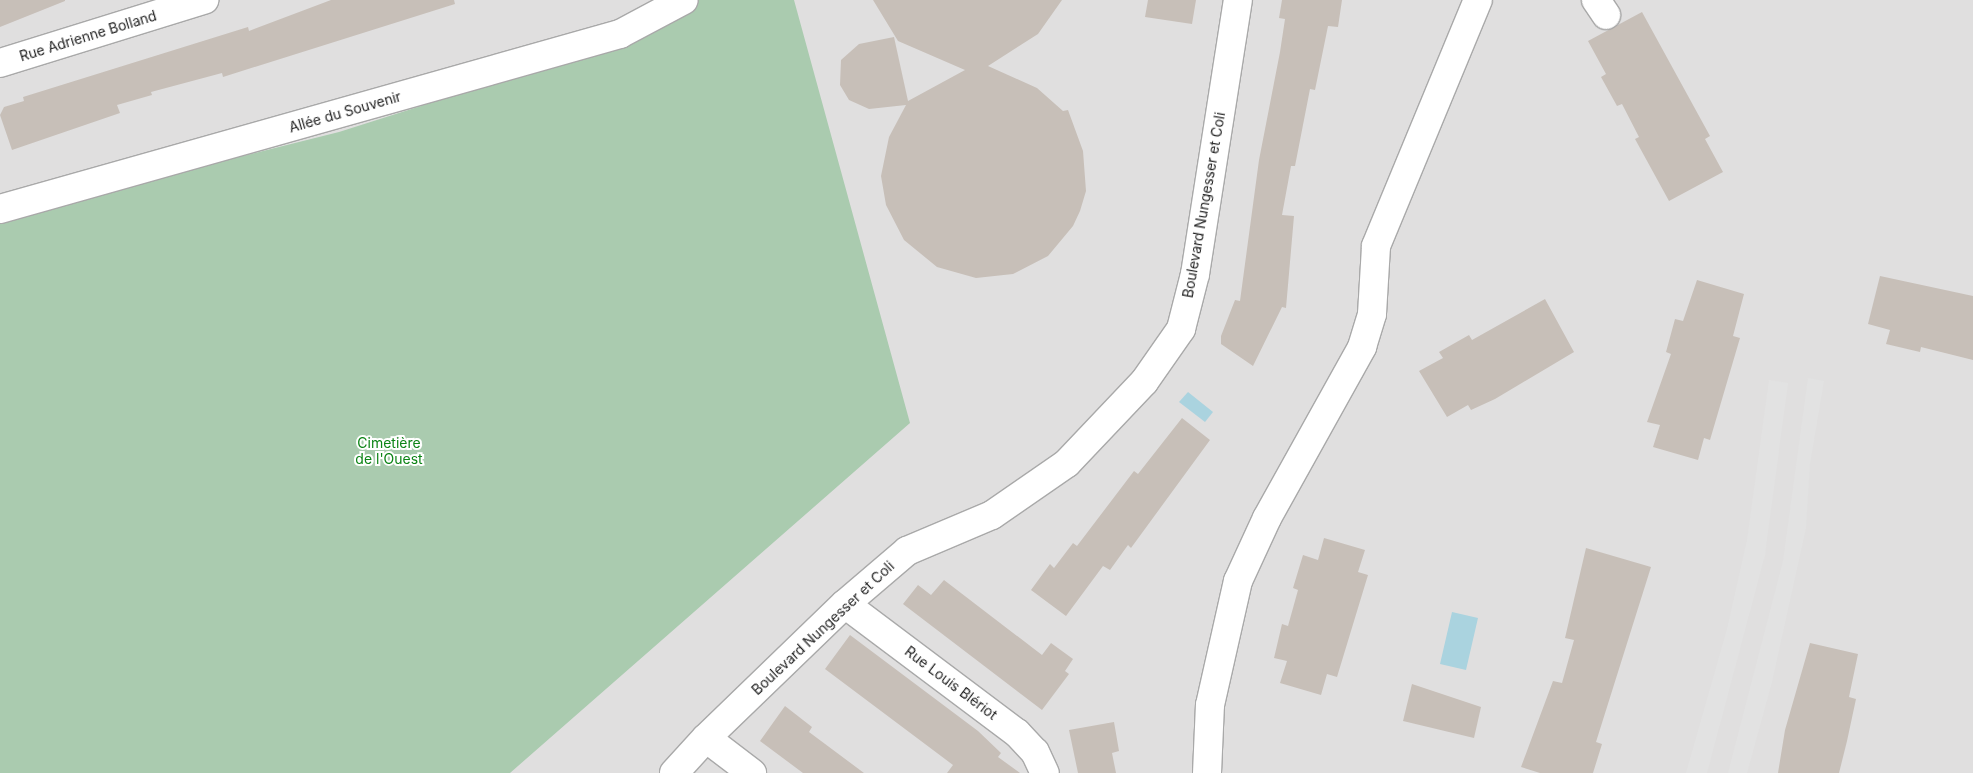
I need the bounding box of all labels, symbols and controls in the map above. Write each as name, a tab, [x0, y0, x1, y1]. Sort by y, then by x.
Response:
street label: Rue Adrienne Bolland	[17, 7, 159, 65]
street label: Allée du Souvenir	[287, 88, 403, 136]
street label: Boulevard Nungesser et Coli	[1179, 111, 1229, 299]
park label: Cimetière de l'Ouest	[355, 435, 423, 468]
street label: Boulevard Nungesser et Coli	[748, 558, 898, 698]
street label: Rue Louis Blériot	[902, 643, 1000, 723]

